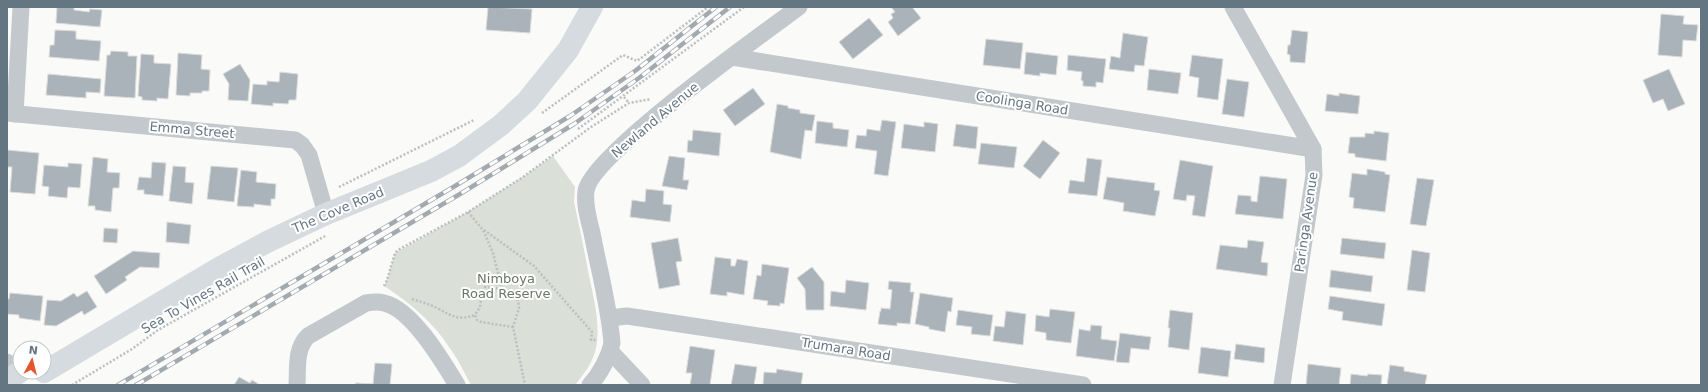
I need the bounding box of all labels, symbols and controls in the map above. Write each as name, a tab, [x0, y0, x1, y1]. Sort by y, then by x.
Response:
street label: Newland Avenue	[608, 79, 702, 161]
street label: Coolinga Road	[975, 88, 1069, 118]
street label: Emma Street	[149, 119, 235, 141]
street label: Paringa Avenue	[1292, 171, 1320, 273]
street label: The Cove Road	[289, 184, 386, 236]
street label: Sea To Vines Rail Trail	[139, 253, 267, 337]
park label: Nimboya Road Reserve	[461, 271, 551, 301]
street label: Trumara Road	[799, 334, 892, 363]
north arrow	[12, 340, 52, 380]
text: N	[28, 344, 39, 358]

